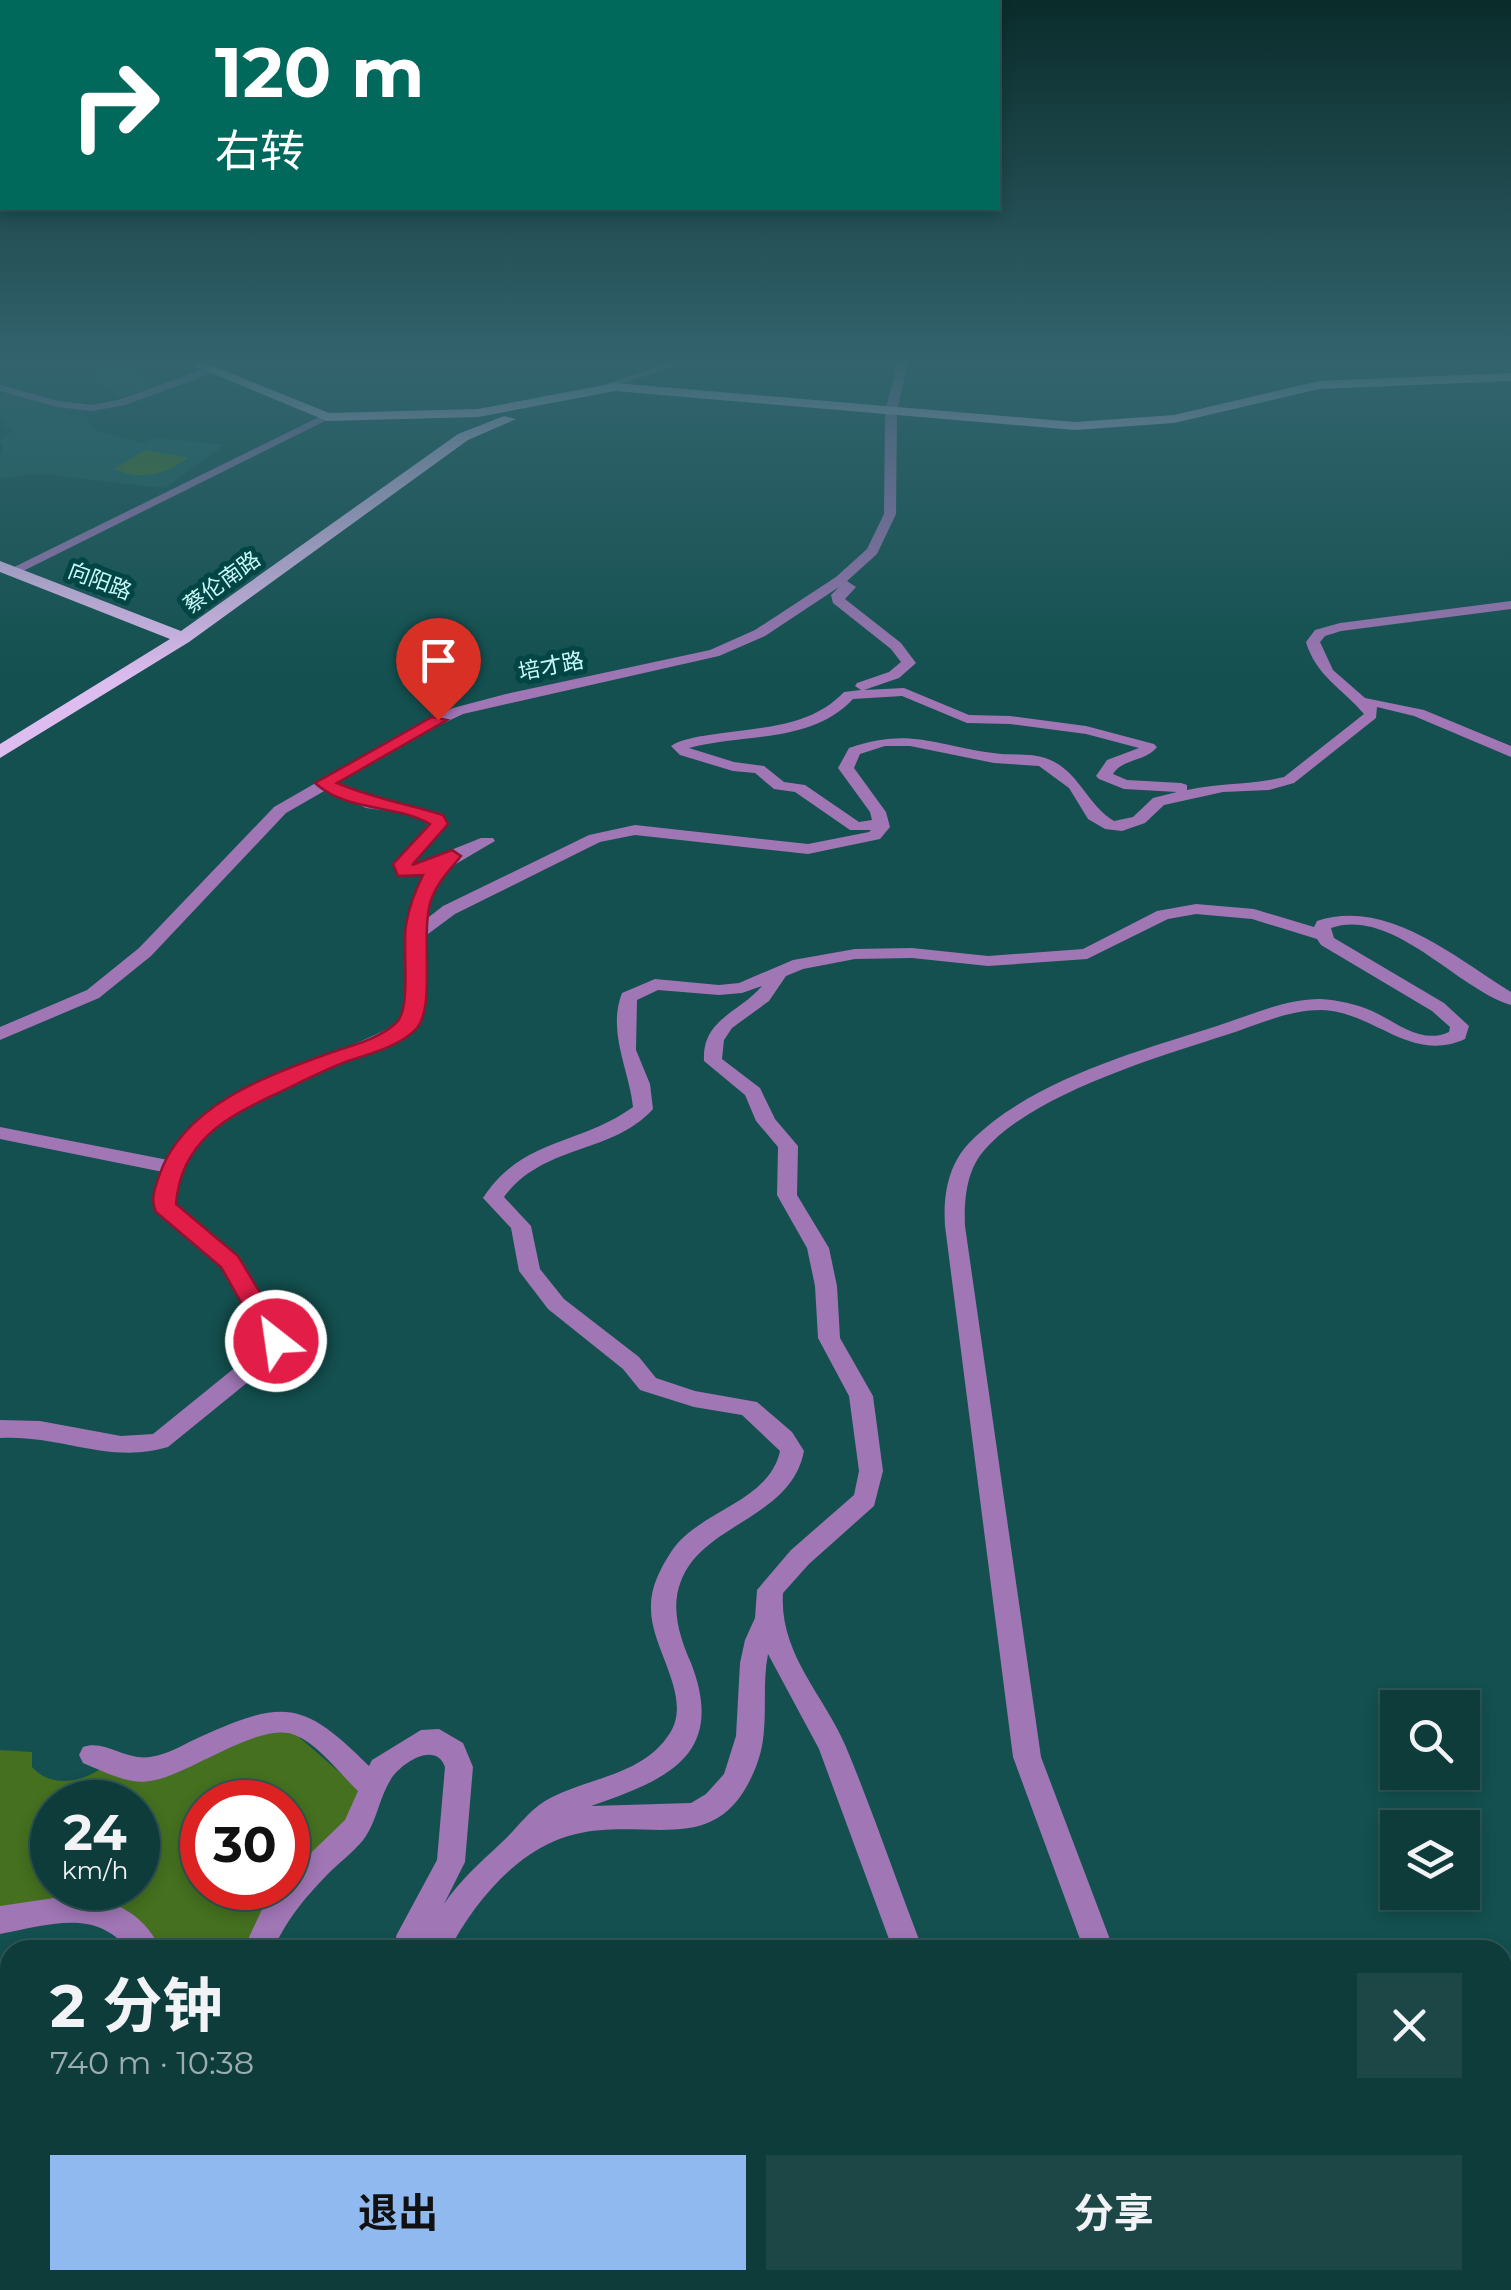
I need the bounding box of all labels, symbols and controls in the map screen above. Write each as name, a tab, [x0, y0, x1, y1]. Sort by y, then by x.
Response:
text: 120 m	[215, 29, 425, 115]
icon: right	[50, 40, 180, 170]
text: 右转	[215, 123, 305, 178]
street label: 蔡伦南路	[178, 545, 266, 619]
street label: 向阳路	[64, 557, 136, 605]
pin	[396, 618, 481, 721]
icon: arrive	[411, 633, 466, 688]
street label: 培才路	[516, 646, 586, 686]
position arrow	[224, 1289, 328, 1393]
map controls	[1380, 1690, 1480, 1910]
button: search	[1380, 1690, 1480, 1790]
speed limit sign: 30	[180, 1780, 310, 1910]
text: 24	[63, 1802, 127, 1863]
button: layers	[1380, 1810, 1480, 1910]
text: km/h	[62, 1855, 128, 1885]
text: 2 分钟	[50, 1969, 222, 2042]
button: close	[1357, 1973, 1462, 2078]
text: 740 m · 10:38	[50, 2043, 254, 2082]
button: 退出	[50, 2155, 746, 2270]
button: 分享	[766, 2155, 1462, 2270]

